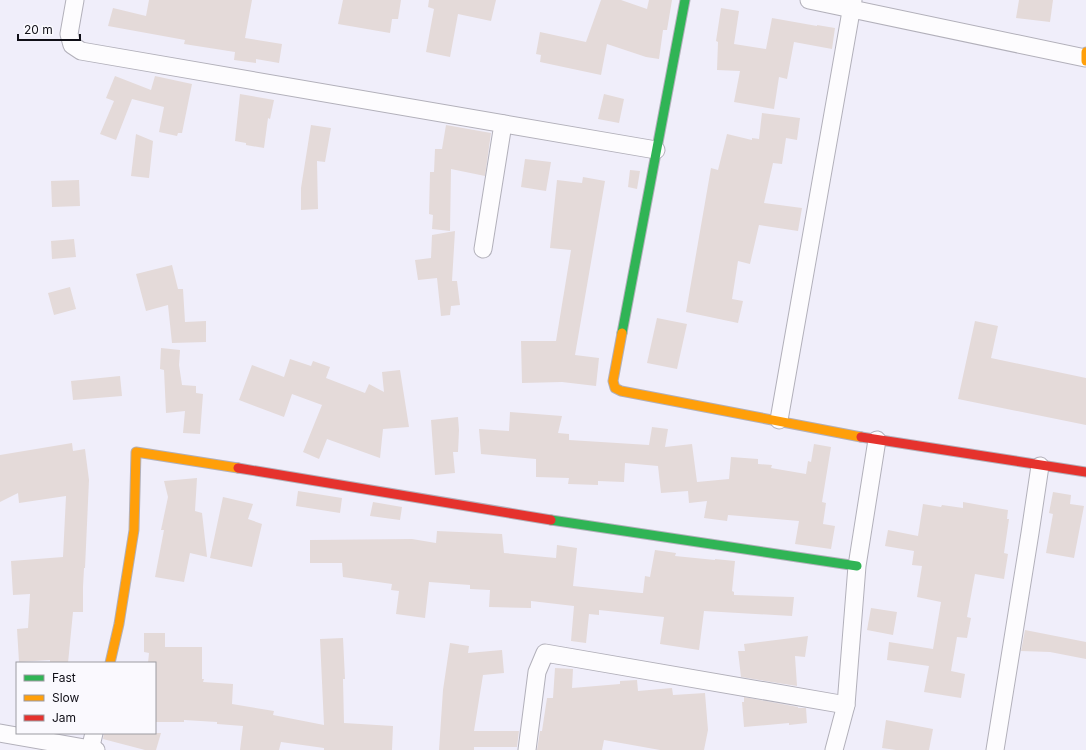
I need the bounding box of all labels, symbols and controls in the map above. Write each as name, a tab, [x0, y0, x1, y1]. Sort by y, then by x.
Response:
scale bar	[18, 16, 80, 42]
text: 20 m	[24, 22, 53, 37]
legend	[16, 662, 156, 734]
text: Fast	[52, 670, 76, 685]
text: Slow	[52, 690, 80, 705]
text: Jam	[52, 710, 76, 725]

